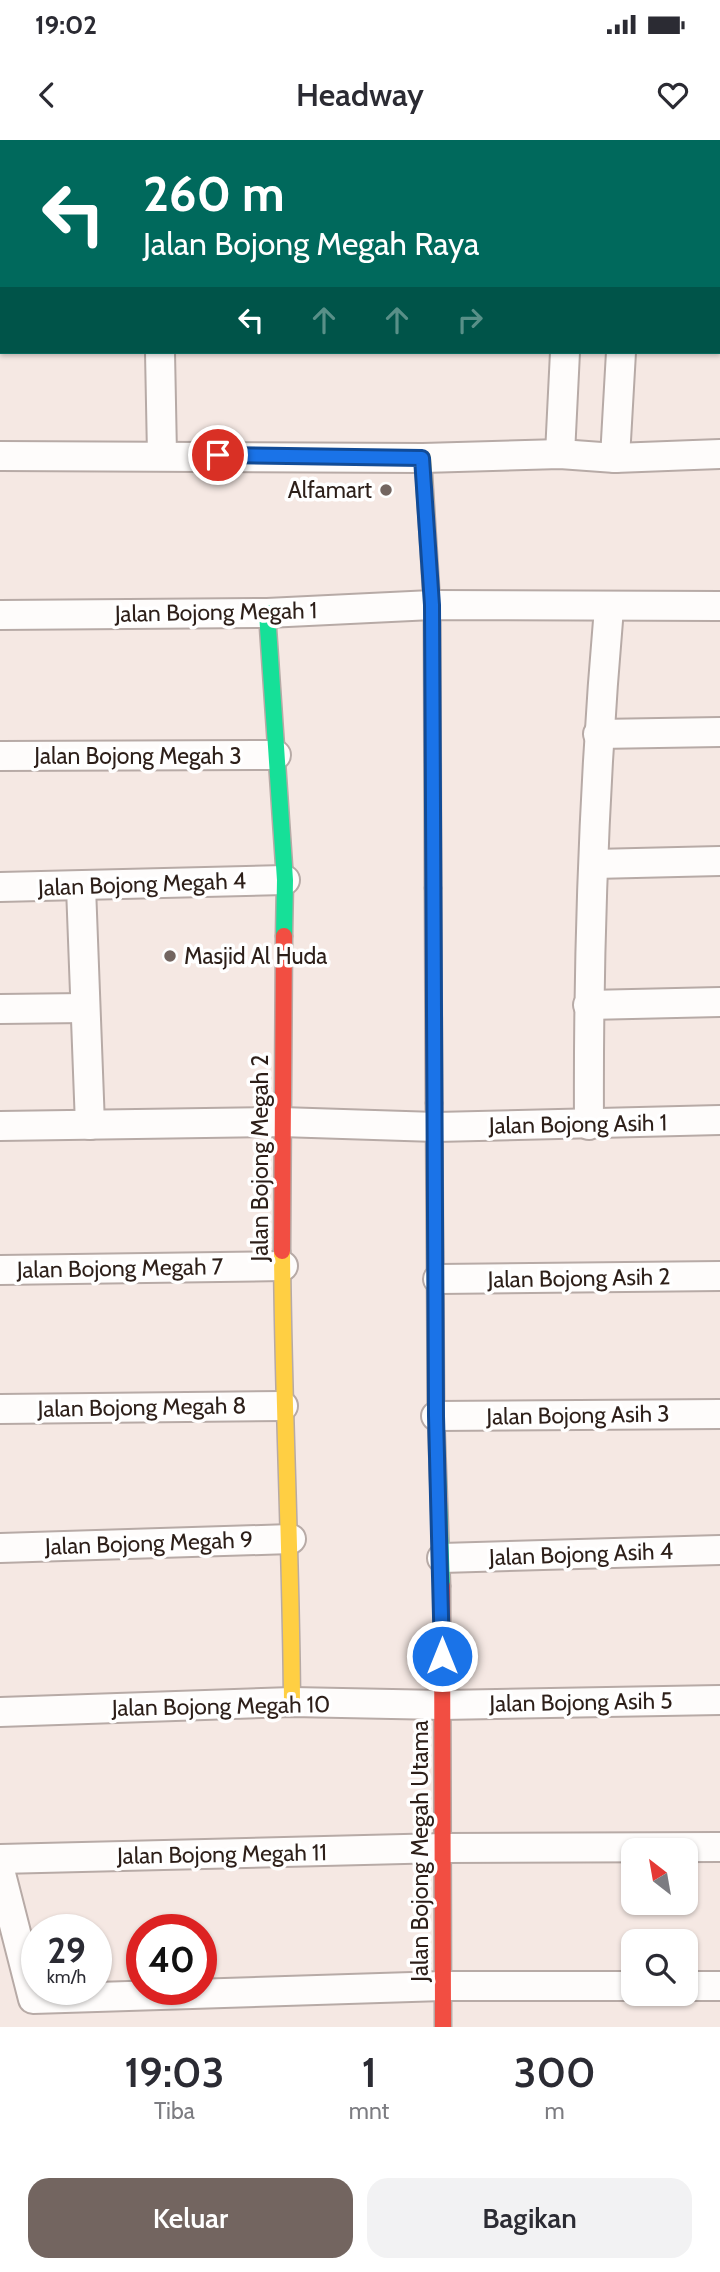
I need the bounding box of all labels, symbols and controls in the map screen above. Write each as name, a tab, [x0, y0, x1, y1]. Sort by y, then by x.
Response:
text: 19:02	[35, 9, 97, 41]
text: Headway	[296, 75, 424, 114]
icon: back	[28, 76, 66, 114]
icon: heart	[654, 76, 692, 114]
text: 260 m	[143, 164, 285, 223]
icon: left	[28, 168, 119, 259]
text: Jalan Bojong Megah Raya	[143, 224, 479, 263]
icon: left	[232, 301, 270, 339]
icon: ahead	[305, 301, 343, 339]
icon: ahead	[378, 301, 416, 339]
icon: right	[451, 301, 489, 339]
pin	[188, 425, 248, 485]
icon: arrive	[199, 436, 237, 474]
place label: Alfamart	[288, 476, 372, 504]
marker: Alfamart	[378, 482, 394, 498]
street label: Jalan Bojong Megah 1	[114, 596, 317, 628]
street label: Jalan Bojong Megah 3	[33, 742, 242, 770]
street label: Jalan Bojong Megah 4	[36, 866, 247, 902]
place label: Masjid Al Huda	[184, 942, 327, 970]
marker: Masjid Al Huda	[162, 948, 178, 964]
street label: Jalan Bojong Megah 2	[246, 1055, 274, 1262]
street label: Jalan Bojong Asih 1	[488, 1108, 667, 1140]
street label: Jalan Bojong Megah 7	[16, 1252, 224, 1284]
street label: Jalan Bojong Asih 2	[486, 1262, 671, 1294]
street label: Jalan Bojong Megah 8	[36, 1391, 247, 1423]
street label: Jalan Bojong Asih 3	[485, 1399, 670, 1431]
street label: Jalan Bojong Megah 9	[44, 1525, 253, 1561]
street label: Jalan Bojong Asih 4	[488, 1537, 673, 1571]
position arrow	[405, 1619, 479, 1693]
street label: Jalan Bojong Asih 5	[488, 1686, 673, 1718]
street label: Jalan Bojong Megah 10	[111, 1690, 330, 1722]
street label: Jalan Bojong Megah Utama	[406, 1720, 434, 1983]
street label: Jalan Bojong Megah 11	[116, 1838, 327, 1870]
north arrow	[621, 1838, 698, 1914]
map controls	[621, 1838, 698, 2006]
speed limit sign: 40	[126, 1914, 217, 2005]
text: 29	[47, 1929, 86, 1972]
button: search	[621, 1929, 698, 2006]
text: km/h	[47, 1966, 86, 1988]
text: 19:03	[124, 2046, 224, 2098]
text: 1	[362, 2046, 376, 2098]
text: 300	[514, 2046, 596, 2098]
text: Tiba	[154, 2097, 195, 2125]
text: mnt	[349, 2097, 389, 2125]
text: m	[545, 2097, 565, 2125]
button: Keluar	[28, 2178, 353, 2258]
button: Bagikan	[367, 2178, 692, 2258]

